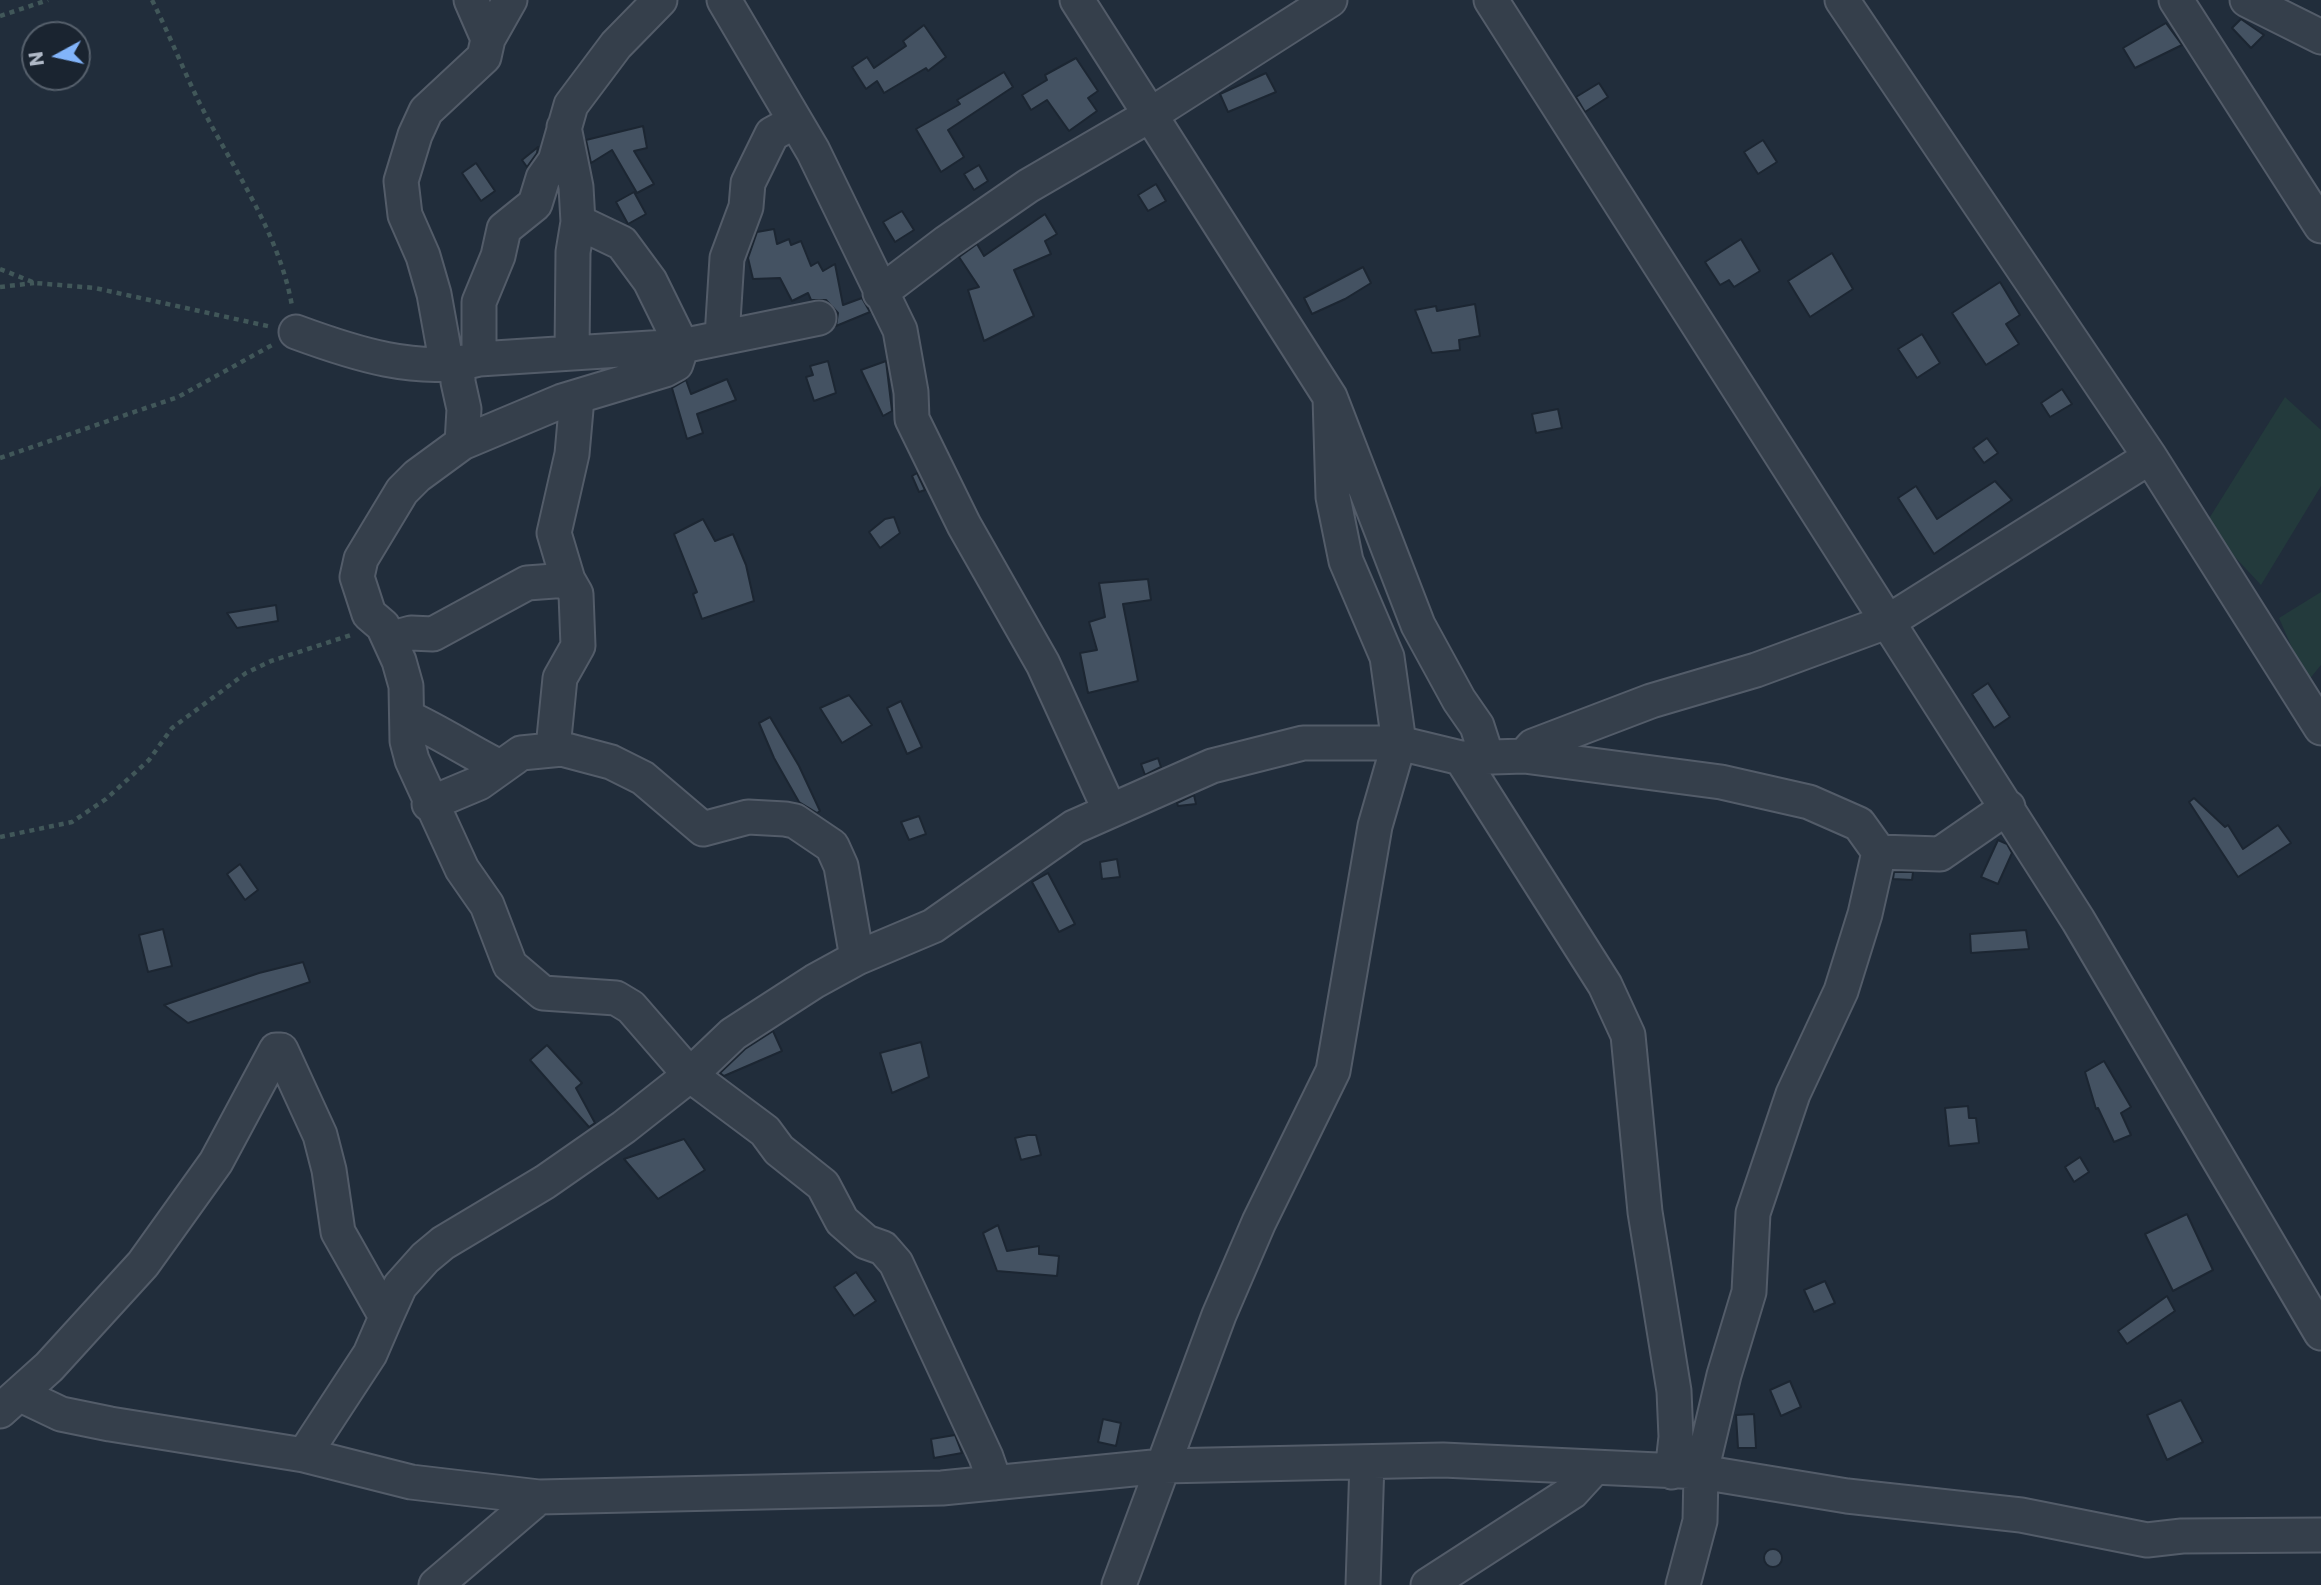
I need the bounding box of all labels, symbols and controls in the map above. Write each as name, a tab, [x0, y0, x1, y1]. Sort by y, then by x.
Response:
north arrow	[21, 21, 91, 91]
text: N	[22, 50, 51, 68]

